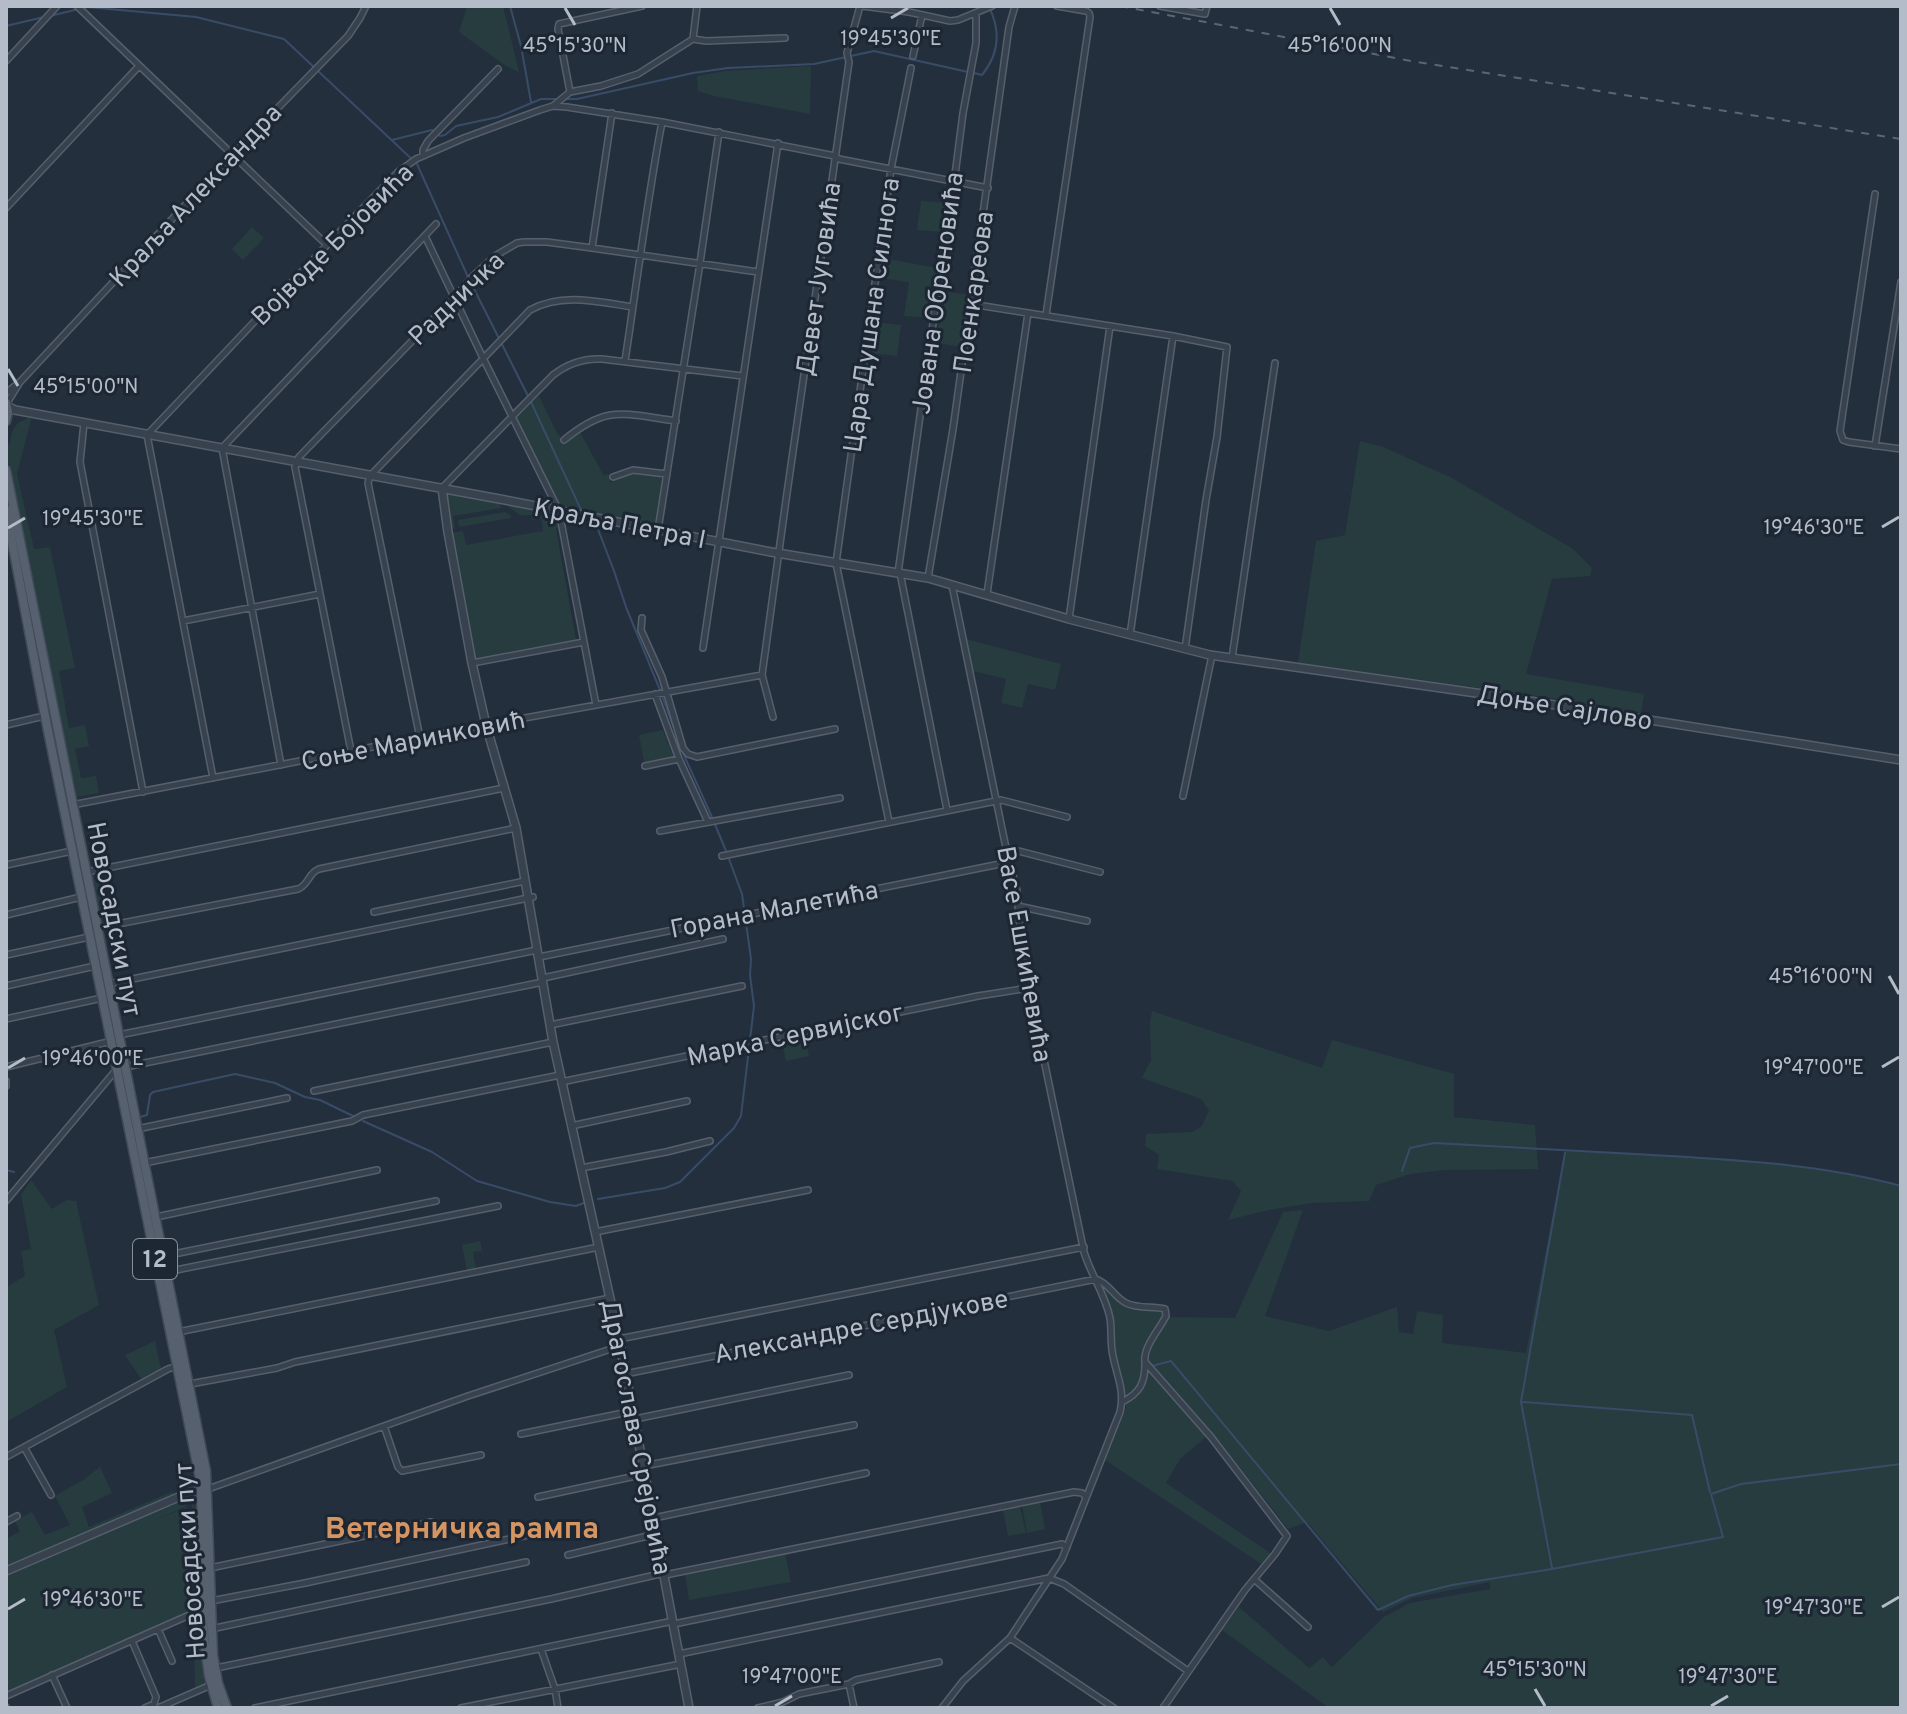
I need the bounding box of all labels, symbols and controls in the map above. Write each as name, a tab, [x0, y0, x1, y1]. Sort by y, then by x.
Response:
text: 19°45'30"E	[840, 27, 942, 53]
text: 45°15'30"N	[523, 34, 627, 60]
text: 45°16'00"N	[1288, 34, 1392, 60]
street label: Краља Александра	[103, 98, 290, 295]
street label: Војводе Бојовића	[246, 158, 422, 334]
street label: Јована Обреновића	[906, 170, 973, 417]
street label: Цара Душана Силнога	[838, 176, 909, 455]
street label: Девет Југовића	[791, 180, 850, 378]
street label: Поенкареова	[948, 209, 1003, 375]
street label: Радничка	[403, 246, 513, 354]
text: 45°15'00"N	[34, 375, 138, 401]
street label: Краља Петра I	[531, 493, 708, 558]
text: 19°45'30"E	[42, 507, 144, 533]
text: 19°46'30"E	[1764, 516, 1864, 542]
street label: Доње Сајлово	[1475, 679, 1654, 740]
street label: Соње Маринковић	[299, 705, 528, 780]
street label: Новосадски пут	[78, 819, 148, 1019]
street label: Васе Ешкићевића	[987, 844, 1058, 1065]
street label: Горана Малетића	[668, 875, 881, 948]
text: 45°16'00"N	[1769, 965, 1873, 991]
street label: Марка Сервијског	[685, 997, 907, 1075]
text: 19°46'00"E	[42, 1047, 144, 1073]
text: 19°47'00"E	[1764, 1056, 1864, 1082]
road number: 12	[133, 1239, 177, 1279]
street label: Александре Сердјукове	[712, 1284, 1011, 1373]
street label: Драгослава Срејовића	[592, 1297, 677, 1578]
street label: Новосадски пут	[168, 1461, 215, 1660]
district label: Ветерничка рампа	[325, 1512, 599, 1549]
text: 19°46'30"E	[43, 1588, 143, 1614]
text: 19°47'30"E	[1764, 1596, 1864, 1622]
text: 45°15'30"N	[1483, 1658, 1587, 1684]
text: 19°47'00"E	[742, 1665, 842, 1691]
text: 19°47'30"E	[1678, 1665, 1778, 1691]

